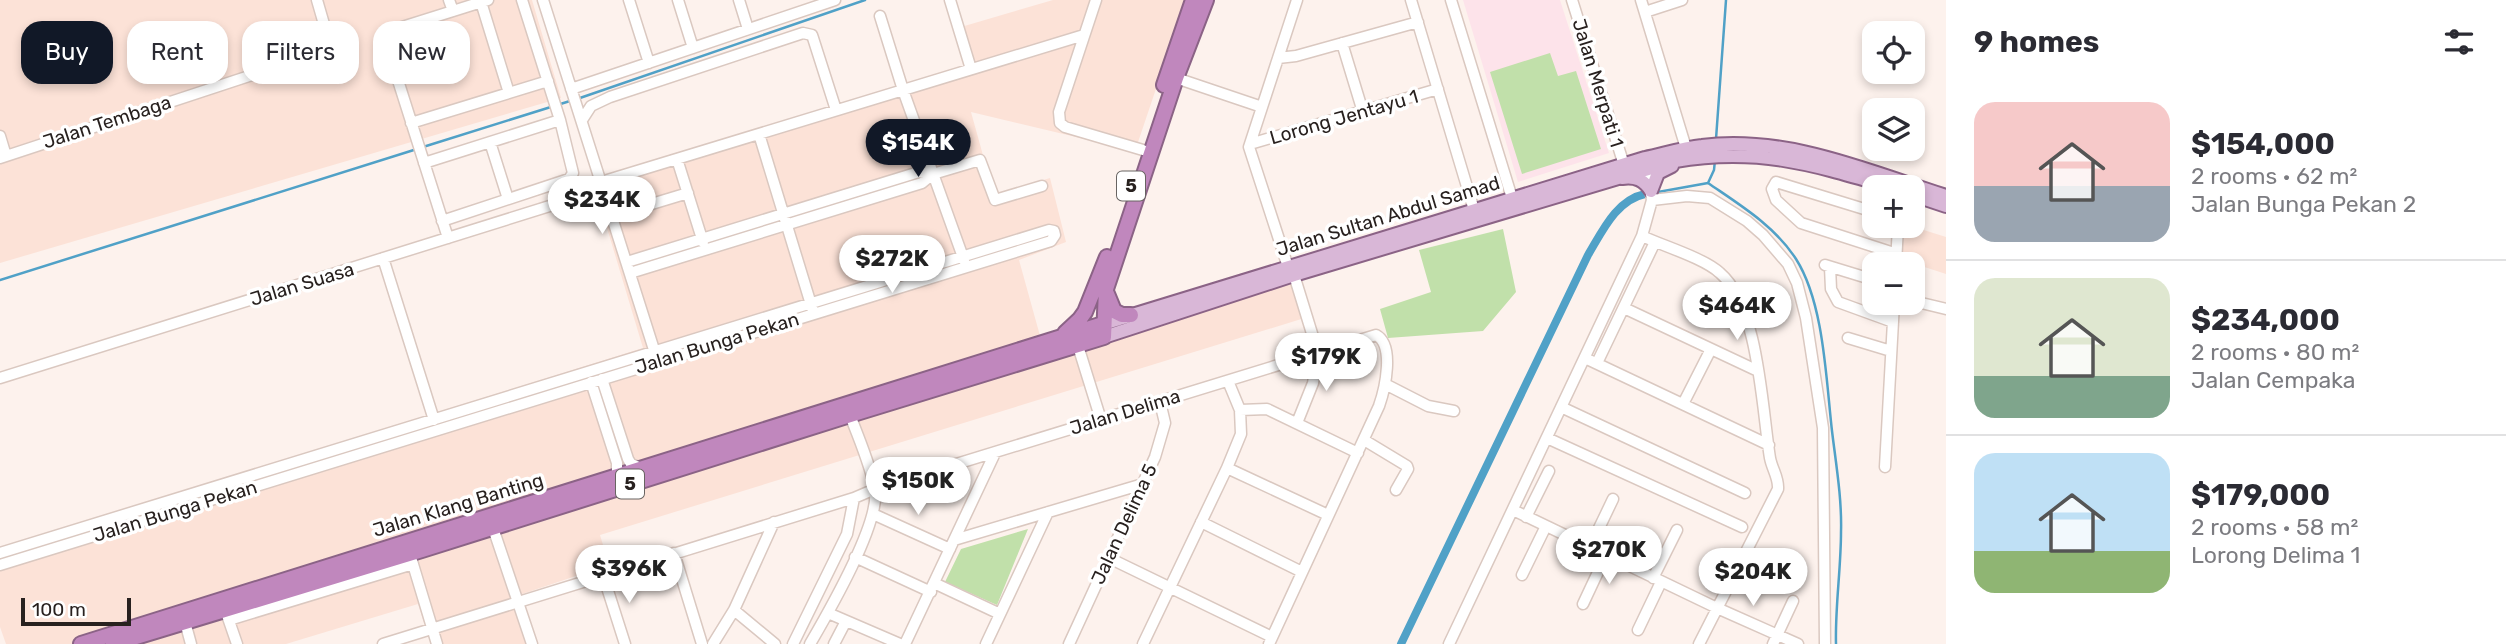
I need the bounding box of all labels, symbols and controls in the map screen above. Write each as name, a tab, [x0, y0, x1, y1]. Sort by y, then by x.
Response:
street label: Jalan Merpati 1	[1568, 16, 1628, 150]
chip: Buy	[21, 21, 113, 84]
chip: Rent	[127, 21, 228, 84]
chip: Filters	[242, 21, 359, 84]
chip: New	[373, 21, 470, 84]
map controls	[1862, 21, 1925, 315]
button: locate	[1862, 21, 1925, 84]
icon: filters	[2440, 23, 2478, 61]
text: 9 homes	[1974, 24, 2099, 60]
street label: Lorong Jentayu 1	[1267, 85, 1421, 149]
street label: Jalan Tembaga	[40, 90, 174, 154]
button: layers	[1862, 98, 1925, 161]
pin: $154K	[869, 120, 967, 179]
text: $154,000	[2191, 126, 2335, 162]
text: $154K	[882, 128, 954, 156]
icon: home	[2030, 130, 2114, 214]
text: 2 rooms · 62 m²	[2191, 162, 2357, 190]
street label: Jalan Sultan Abdul Samad	[1274, 171, 1502, 261]
road number: 5	[1117, 172, 1145, 201]
button: +	[1862, 175, 1925, 238]
pin: $234K	[553, 176, 651, 236]
text: $234K	[564, 185, 640, 213]
text: Jalan Bunga Pekan 2	[2191, 190, 2416, 218]
pin: $272K	[843, 236, 941, 295]
text: $272K	[855, 244, 929, 272]
button: −	[1862, 252, 1925, 315]
street label: Jalan Suasa	[247, 257, 357, 311]
pin: $464K	[1688, 282, 1786, 342]
text: $464K	[1698, 291, 1776, 319]
text: $234,000	[2191, 302, 2340, 338]
icon: home	[2030, 306, 2114, 390]
street label: Jalan Bunga Pekan	[632, 307, 802, 379]
pin: $179K	[1277, 334, 1375, 393]
text: 2 rooms · 80 m²	[2191, 338, 2359, 366]
text: $179K	[1291, 342, 1361, 370]
text: Jalan Cempaka	[2191, 366, 2355, 394]
street label: Jalan Delima	[1067, 384, 1183, 440]
pin: $150K	[869, 458, 967, 517]
street label: Jalan Delima 5	[1086, 460, 1162, 588]
text: $150K	[882, 466, 954, 494]
street label: Jalan Klang Banting	[370, 468, 546, 542]
road number: 5	[616, 470, 644, 498]
street label: Jalan Bunga Pekan	[90, 475, 260, 547]
text: $179,000	[2191, 477, 2330, 513]
icon: home	[2030, 481, 2114, 565]
text: 2 rooms · 58 m²	[2191, 513, 2358, 541]
pin: $270K	[1560, 526, 1658, 586]
text: $270K	[1572, 535, 1646, 563]
text: Lorong Delima 1	[2191, 541, 2360, 569]
pin: $396K	[580, 546, 678, 605]
pin: $204K	[1704, 548, 1802, 608]
text: $396K	[591, 554, 667, 582]
text: $204K	[1715, 557, 1791, 585]
scale bar	[21, 595, 131, 627]
text: 100 m	[32, 598, 86, 621]

